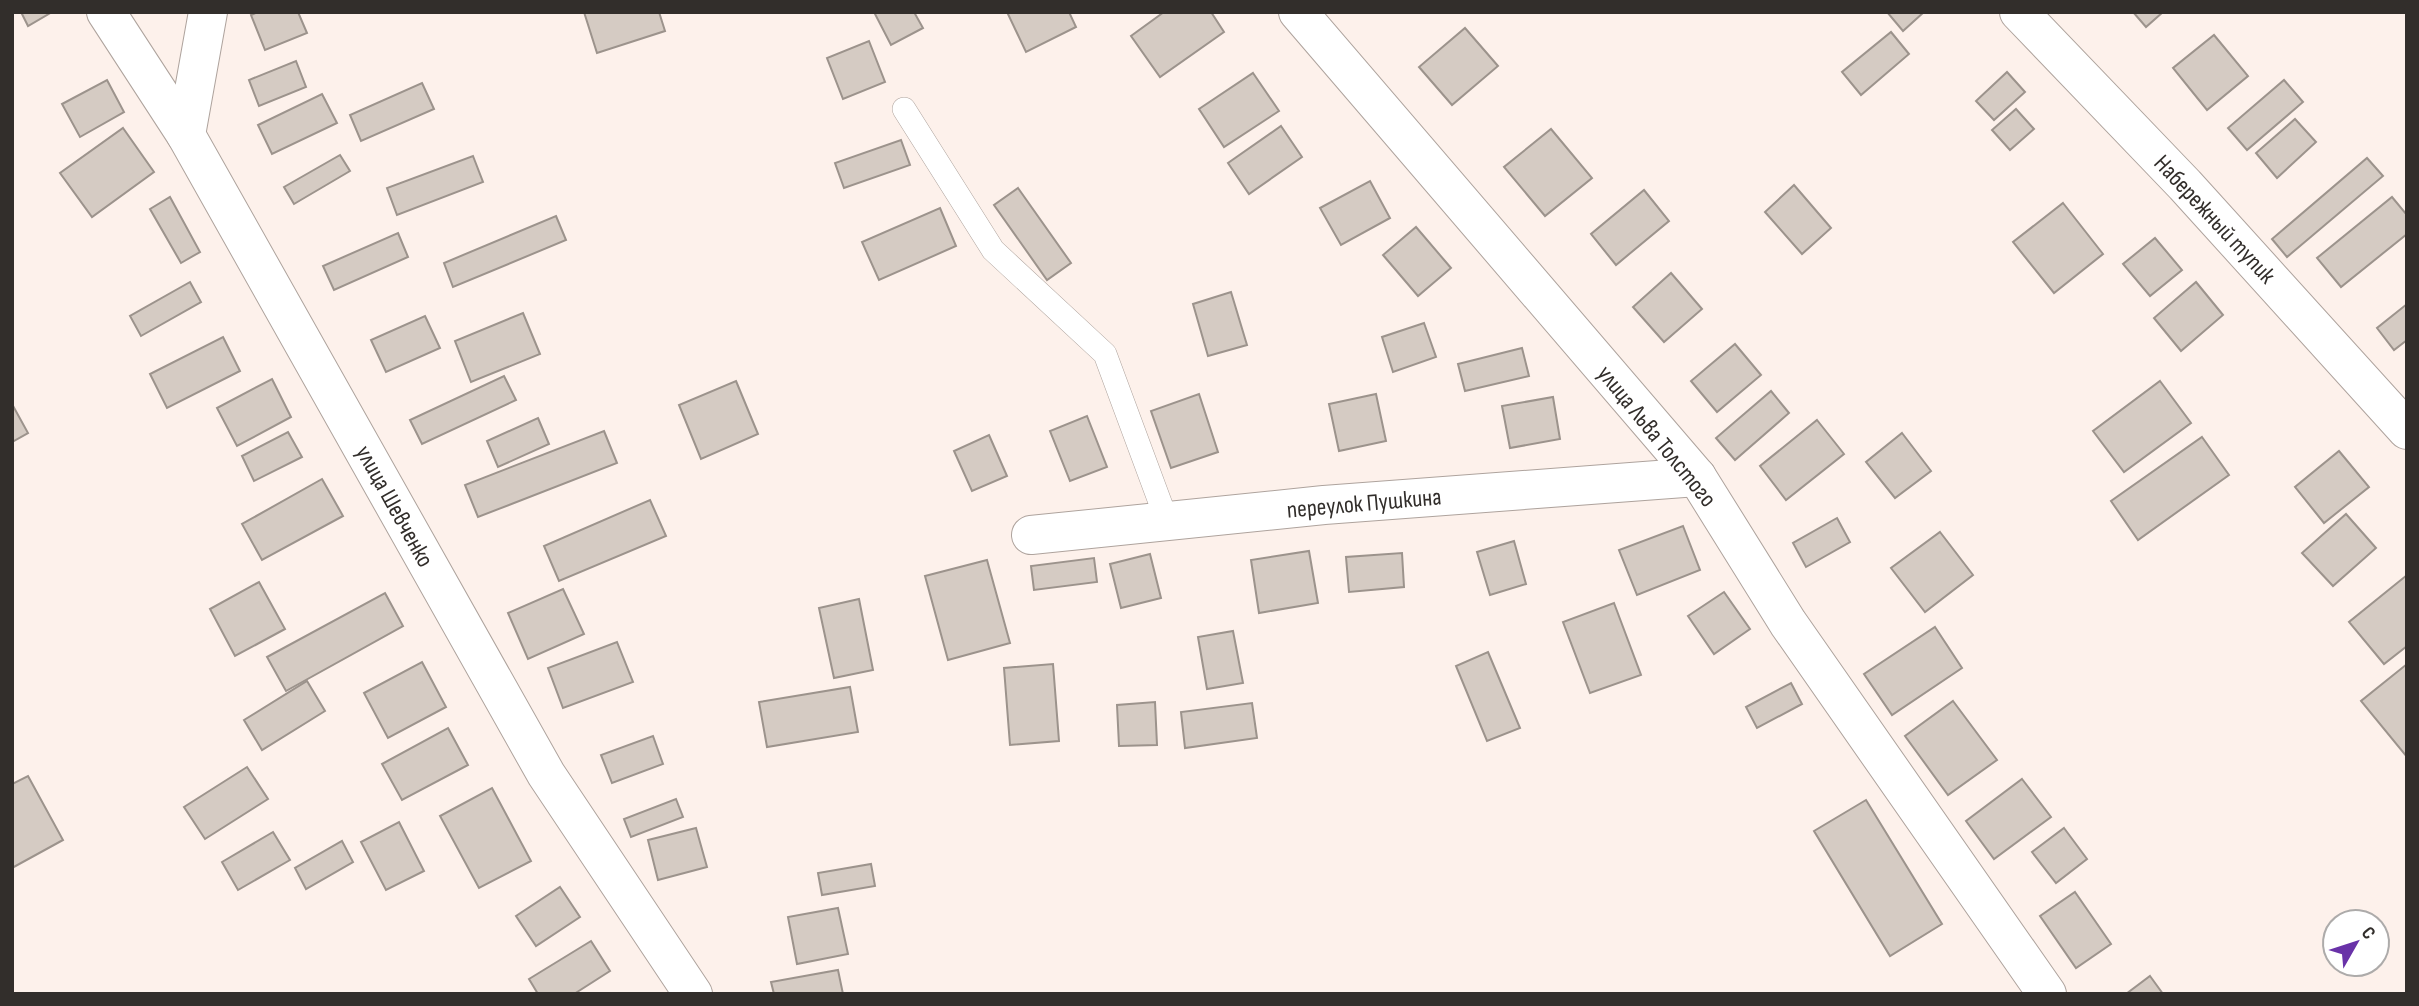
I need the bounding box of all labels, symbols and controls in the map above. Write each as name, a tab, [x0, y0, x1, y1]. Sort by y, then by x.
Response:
street label: Набережный тупик	[2148, 149, 2282, 290]
street label: улица Льва Толстого	[1591, 360, 1722, 513]
street label: улица Шевченко	[349, 440, 440, 572]
street label: переулок Пушкина	[1286, 482, 1442, 525]
north arrow	[2321, 908, 2391, 978]
text: С	[2356, 922, 2380, 944]

